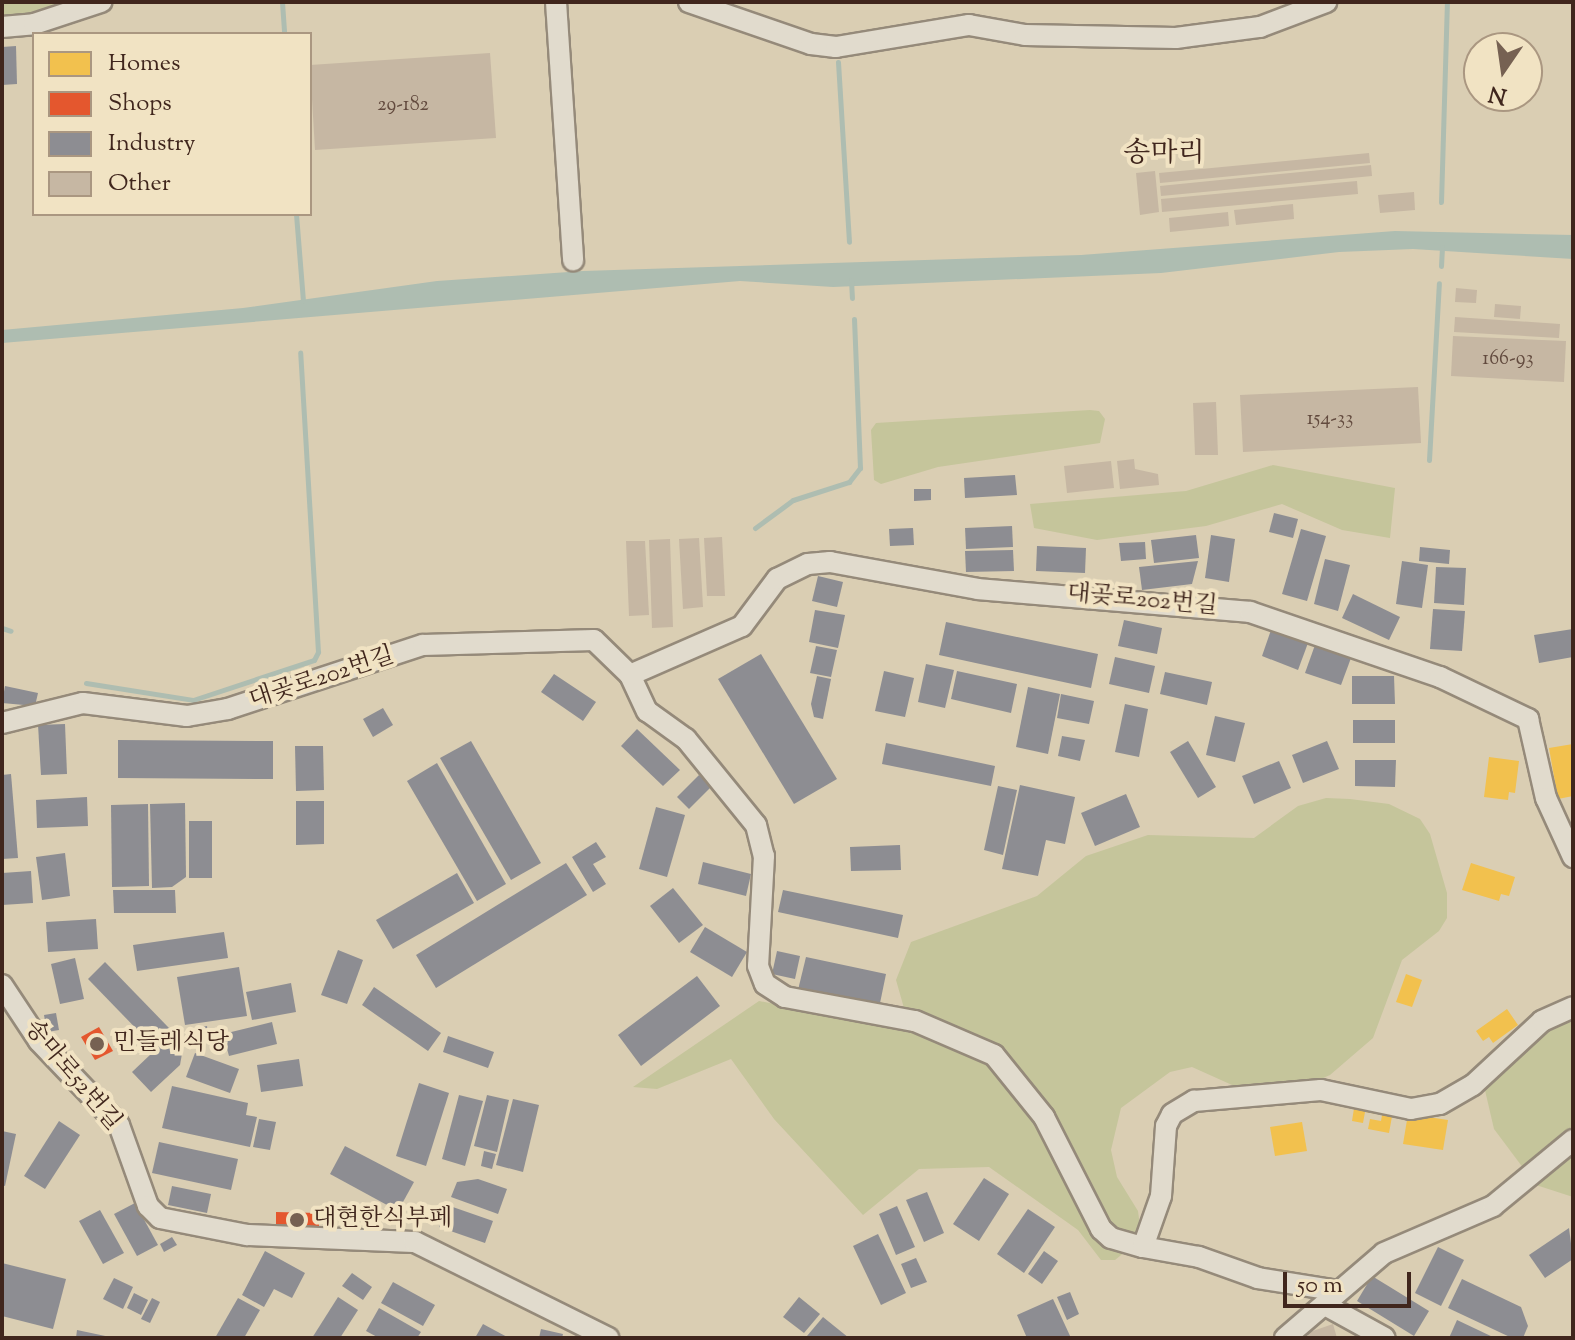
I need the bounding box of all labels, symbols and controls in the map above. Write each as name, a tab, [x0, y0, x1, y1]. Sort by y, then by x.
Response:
legend	[32, 32, 312, 216]
north arrow	[1463, 32, 1543, 112]
text: Homes	[108, 47, 180, 81]
text: N	[1486, 76, 1510, 111]
text: Shops	[108, 87, 172, 121]
house number: 29-182	[377, 93, 429, 117]
text: Industry	[108, 127, 196, 161]
district label: 송마리	[1123, 137, 1205, 171]
text: Other	[108, 167, 171, 201]
house number: 166-93	[1482, 347, 1534, 371]
house number: 154-33	[1307, 407, 1353, 431]
street label: 대곶로202번길	[1066, 580, 1218, 622]
street label: 대곶로202번길	[246, 642, 398, 716]
street label: 송마로52번길	[17, 1015, 127, 1137]
place label: 민들레식당	[113, 1030, 229, 1058]
marker: 민들레식당	[88, 1035, 106, 1053]
place label: 대현한식부페	[313, 1206, 452, 1234]
marker: 대현한식부페	[288, 1211, 306, 1229]
scale bar	[1287, 1256, 1415, 1306]
text: 50 m	[1297, 1269, 1343, 1303]

